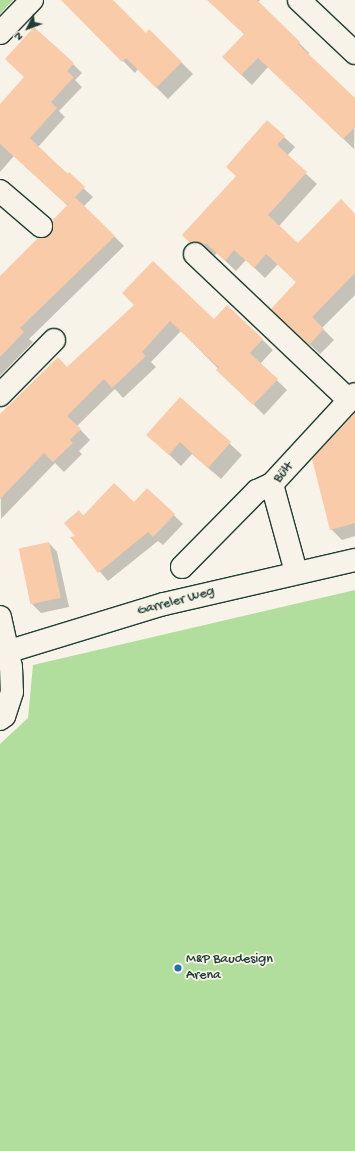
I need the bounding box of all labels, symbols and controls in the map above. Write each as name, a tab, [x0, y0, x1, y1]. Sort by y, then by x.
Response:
north arrow	[8, 8, 48, 48]
text: N	[12, 29, 26, 43]
street label: Bült	[270, 459, 298, 487]
street label: Garreler Weg	[135, 584, 217, 620]
place label: M&P Baudesign Arena	[186, 952, 273, 984]
marker: M&P Baudesign Arena	[173, 963, 183, 973]

